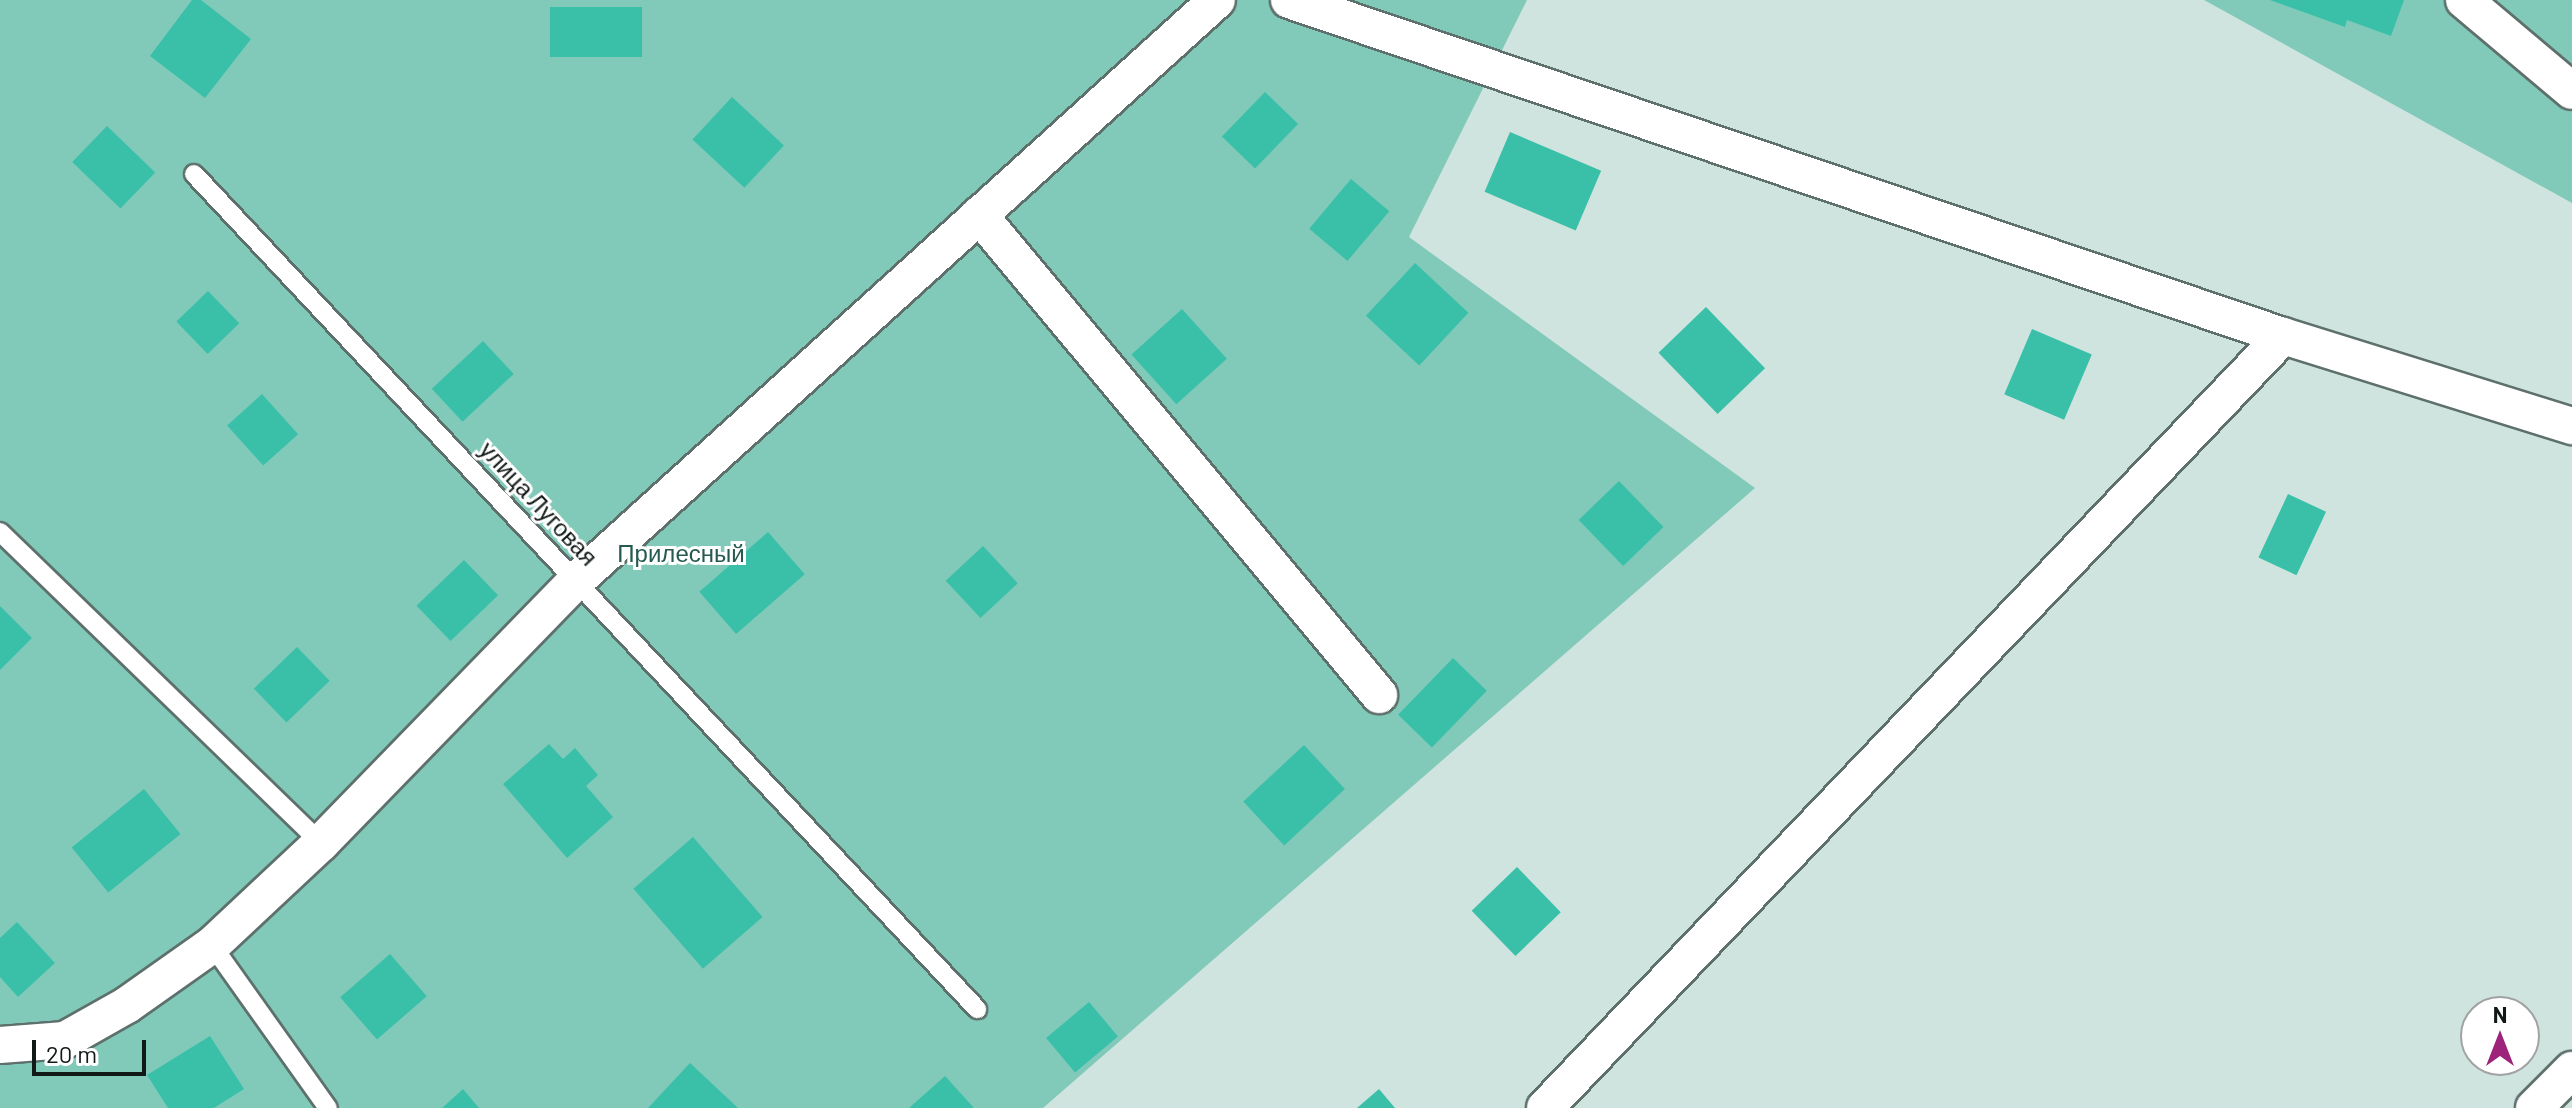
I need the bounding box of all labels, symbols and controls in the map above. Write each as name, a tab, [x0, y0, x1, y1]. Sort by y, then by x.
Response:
street label: улица Луговая	[474, 435, 604, 571]
park label: Прилесный	[617, 539, 745, 567]
north arrow	[2460, 996, 2540, 1076]
text: N	[2493, 1001, 2507, 1027]
scale bar	[36, 1024, 150, 1074]
text: 20 m	[46, 1039, 97, 1068]

